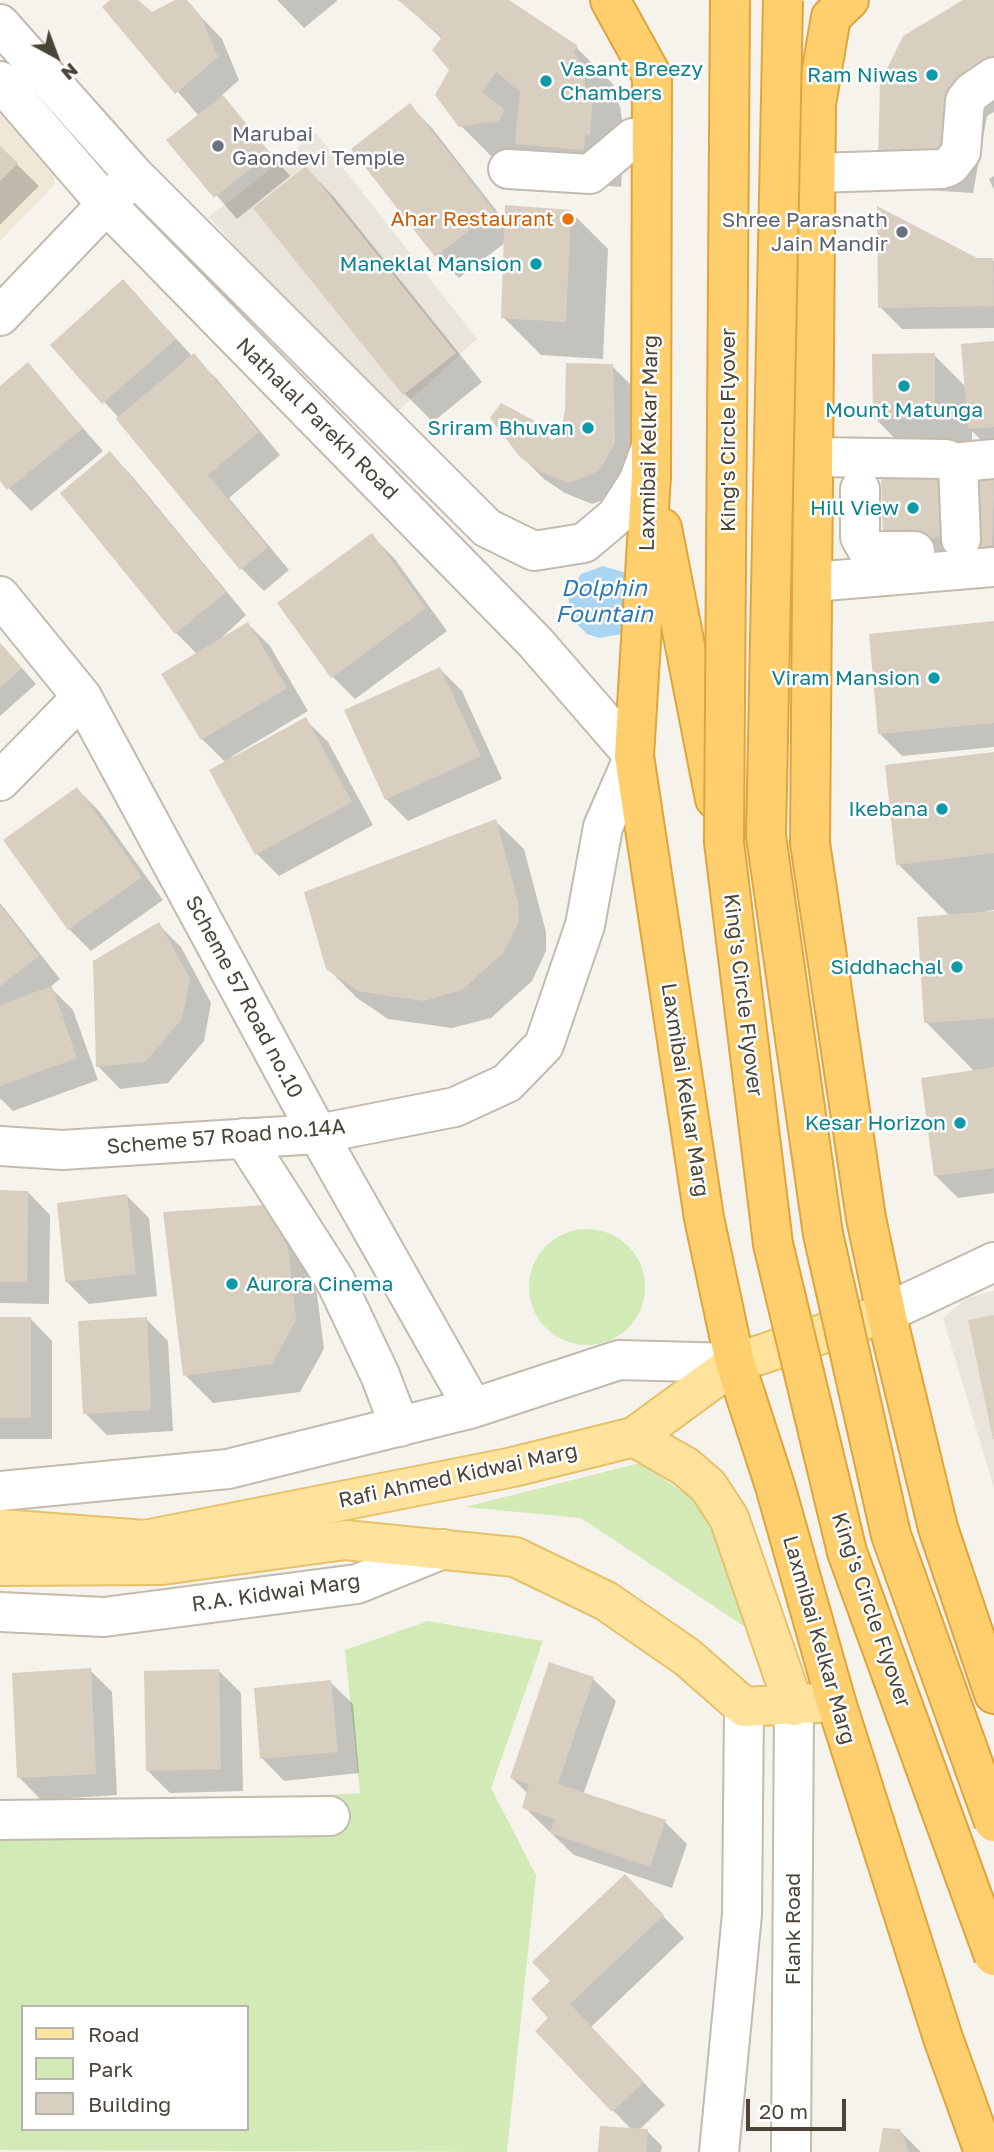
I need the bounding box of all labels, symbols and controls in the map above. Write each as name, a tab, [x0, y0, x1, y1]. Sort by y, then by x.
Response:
north arrow	[21, 21, 91, 91]
place label: Vasant Breezy Chambers	[560, 56, 703, 106]
text: N	[57, 59, 83, 86]
place label: Ram Niwas	[807, 62, 918, 88]
marker: Ram Niwas	[924, 67, 940, 83]
marker: Vasant Breezy Chambers	[538, 73, 554, 89]
place label: Marubai Gaondevi Temple	[232, 121, 405, 171]
marker: Marubai Gaondevi Temple	[210, 138, 226, 154]
place label: Ahar Restaurant	[390, 206, 554, 232]
place label: Shree Parasnath Jain Mandir	[722, 207, 888, 257]
marker: Ahar Restaurant	[560, 211, 576, 227]
marker: Shree Parasnath Jain Mandir	[894, 224, 910, 240]
place label: Maneklal Mansion	[339, 251, 522, 277]
marker: Maneklal Mansion	[528, 256, 544, 272]
street label: King's Circle Flyover	[715, 328, 741, 532]
street label: Nathalal Parekh Road	[231, 333, 403, 505]
street label: Laxmibai Kelkar Marg	[635, 335, 663, 551]
marker: Mount Matunga	[896, 378, 912, 394]
place label: Mount Matunga	[825, 397, 983, 423]
place label: Sriram Bhuvan	[427, 415, 574, 441]
marker: Sriram Bhuvan	[580, 420, 596, 436]
place label: Hill View	[810, 495, 899, 521]
marker: Hill View	[905, 500, 921, 516]
water label: Dolphin Fountain	[555, 575, 653, 629]
place label: Viram Mansion	[772, 665, 920, 691]
marker: Viram Mansion	[926, 670, 942, 686]
place label: Ikebana	[848, 796, 928, 822]
marker: Ikebana	[934, 801, 950, 817]
street label: Scheme 57 Road no.10	[180, 891, 308, 1103]
street label: King's Circle Flyover	[718, 892, 768, 1098]
place label: Siddhachal	[830, 954, 943, 980]
marker: Siddhachal	[949, 959, 965, 975]
street label: Laxmibai Kelkar Marg	[656, 981, 714, 1199]
place label: Kesar Horizon	[805, 1110, 946, 1136]
street label: Scheme 57 Road no.14A	[106, 1114, 346, 1160]
marker: Kesar Horizon	[952, 1115, 968, 1131]
place label: Aurora Cinema	[246, 1271, 393, 1297]
marker: Aurora Cinema	[224, 1276, 240, 1292]
street label: Rafi Ahmed Kidwai Marg	[336, 1438, 580, 1514]
street label: King's Circle Flyover	[826, 1509, 916, 1711]
street label: Laxmibai Kelkar Marg	[777, 1533, 861, 1747]
street label: R.A. Kidwai Marg	[190, 1569, 362, 1617]
street label: Flank Road	[780, 1873, 806, 1985]
legend	[21, 2005, 248, 2131]
text: Road	[88, 2021, 139, 2047]
text: Park	[88, 2056, 133, 2082]
scale bar	[749, 2086, 849, 2130]
text: Building	[88, 2091, 171, 2117]
text: 20 m	[759, 2098, 808, 2124]

